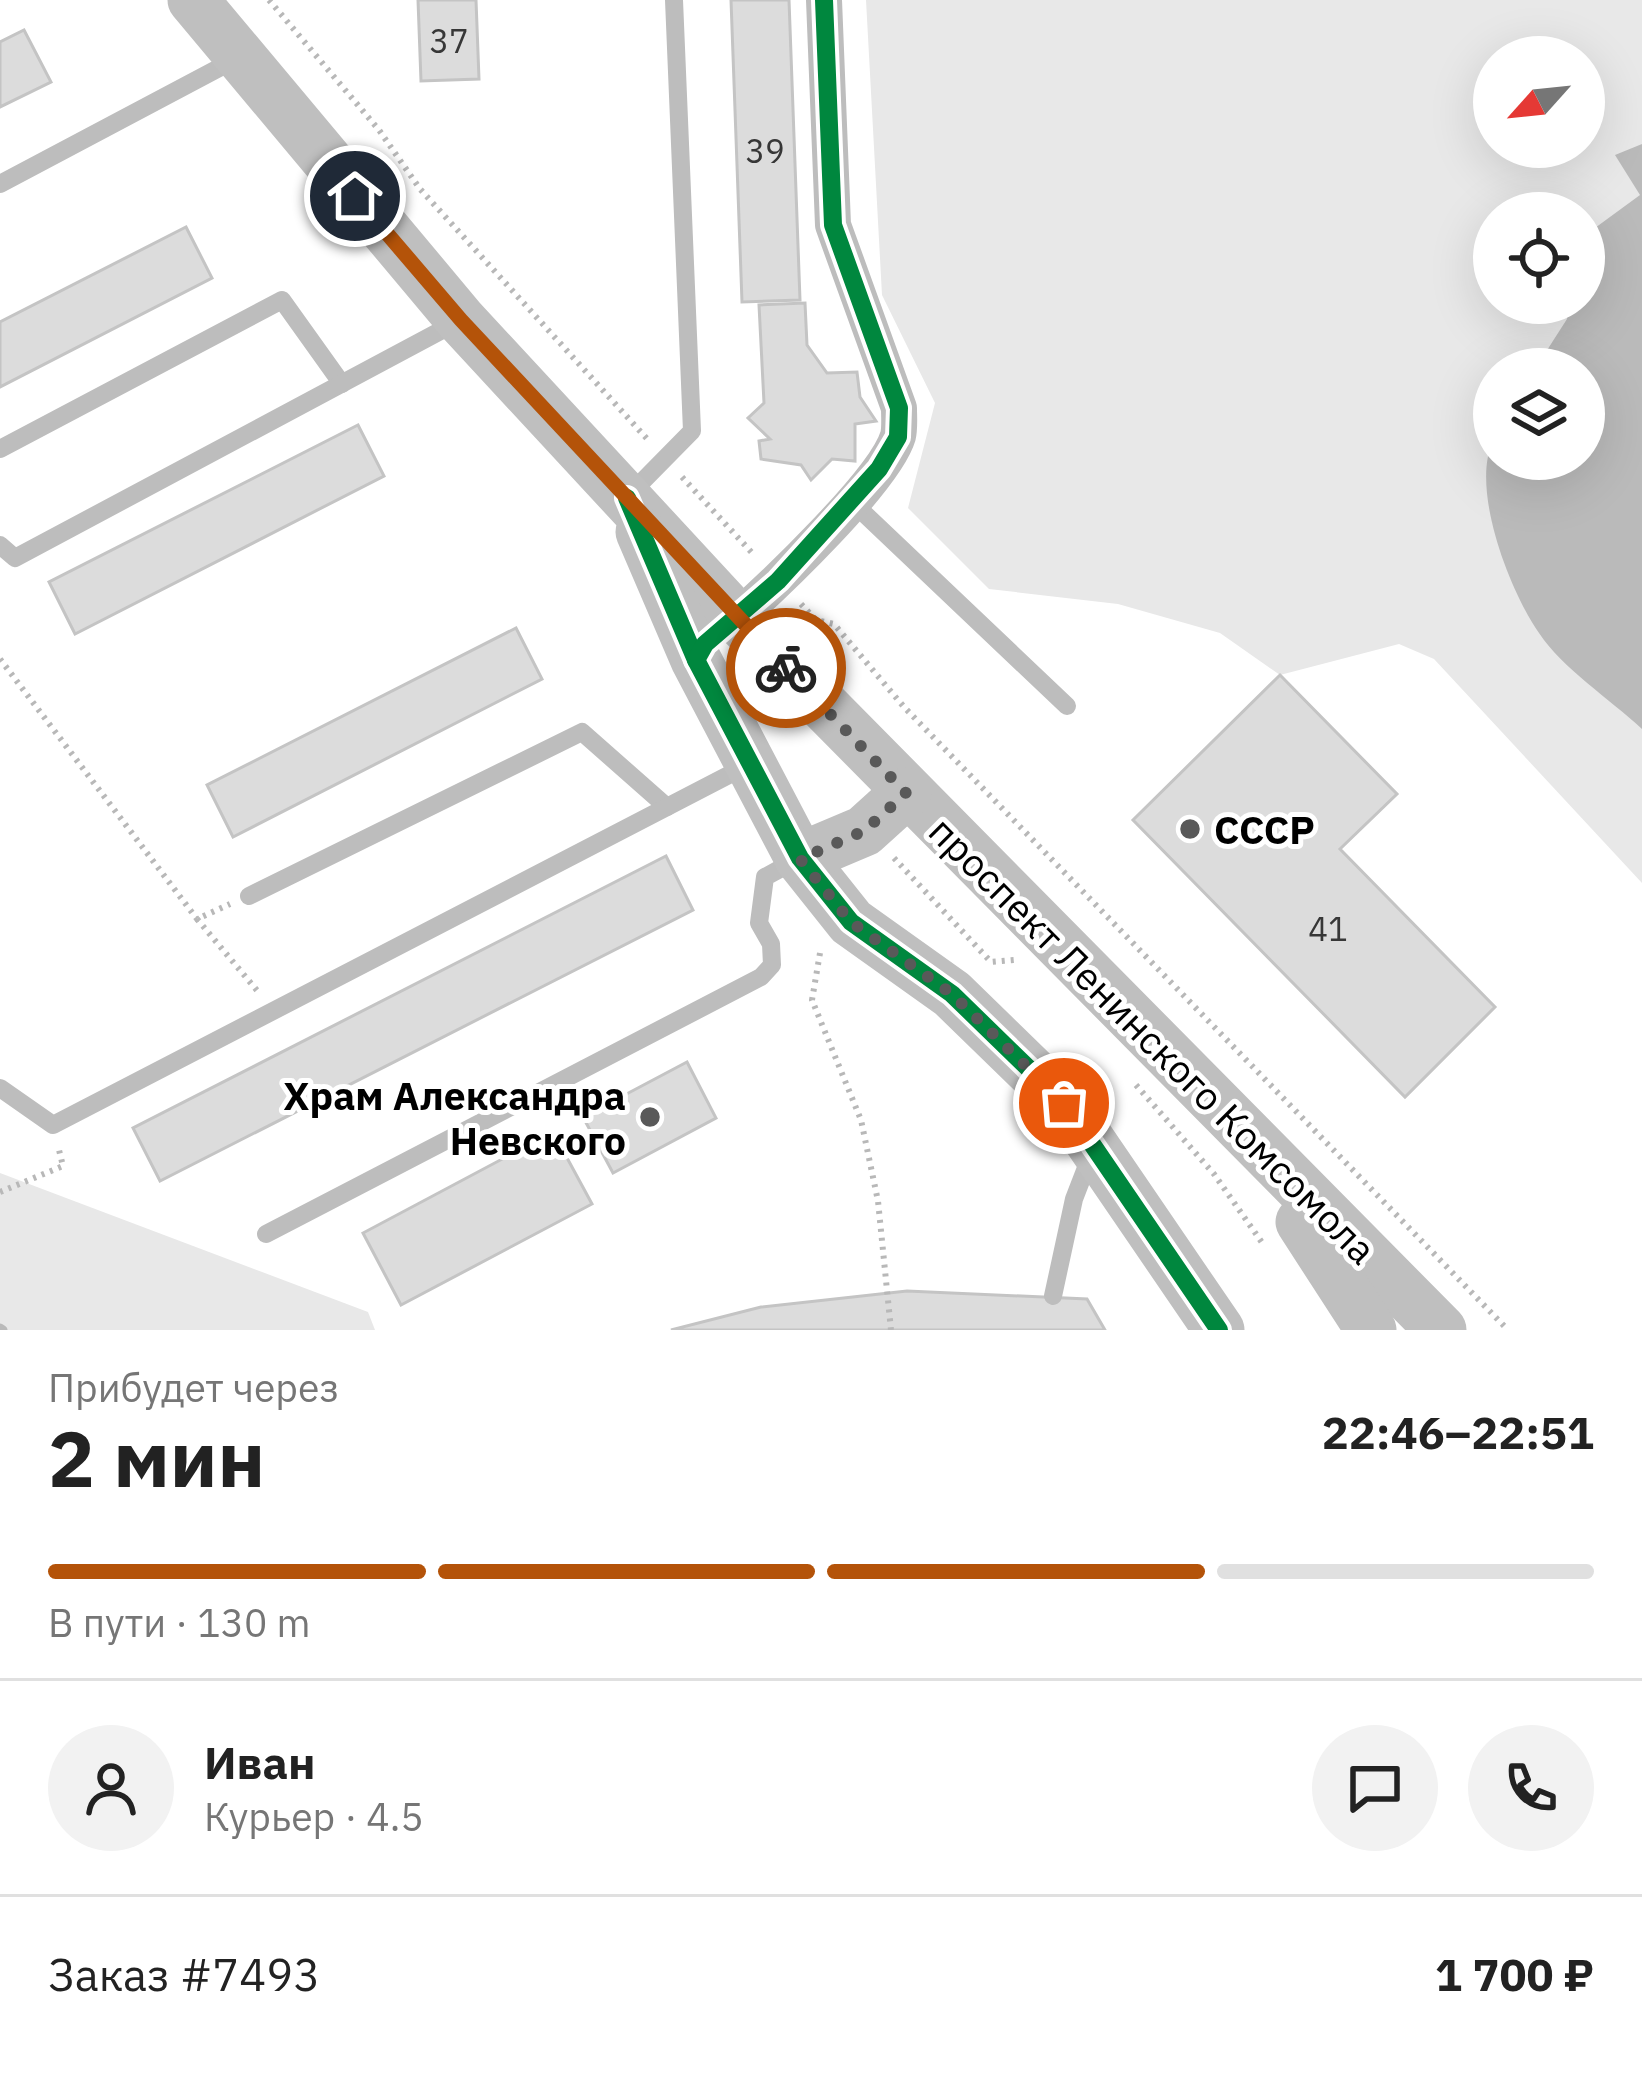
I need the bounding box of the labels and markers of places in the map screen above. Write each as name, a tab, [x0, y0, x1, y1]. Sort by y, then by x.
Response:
pin	[304, 145, 406, 247]
place label: СССР	[1214, 804, 1315, 855]
marker: СССР	[1177, 816, 1203, 842]
pin	[1013, 1052, 1115, 1154]
place label: Храм Александра Невского	[283, 1070, 626, 1166]
marker: Храм Александра Невского	[637, 1104, 663, 1130]

